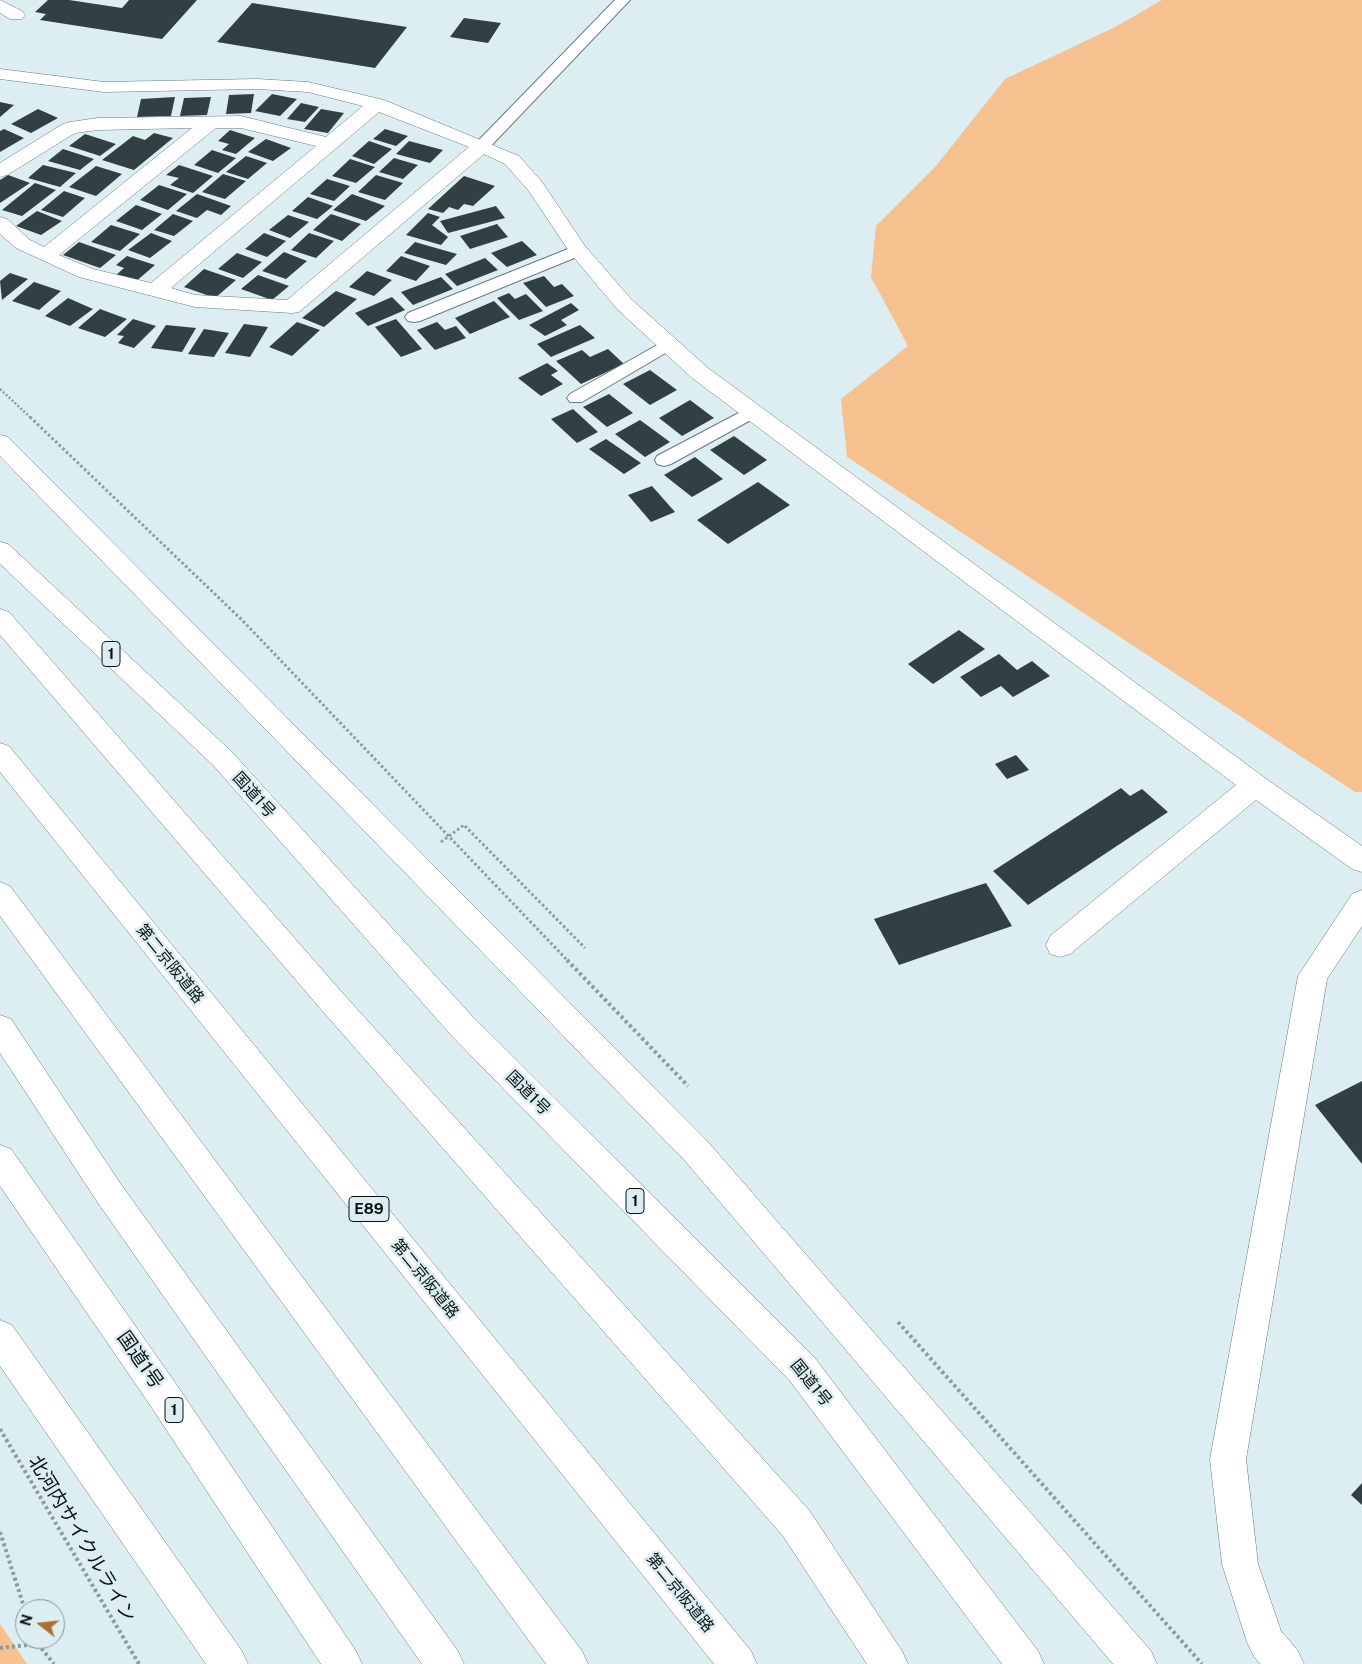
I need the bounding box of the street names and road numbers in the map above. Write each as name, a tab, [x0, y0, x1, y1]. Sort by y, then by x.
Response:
road number: 1	[102, 642, 120, 666]
street label: 国道1号	[229, 768, 279, 822]
street label: 第二京阪道路	[132, 921, 208, 1007]
street label: 国道1号	[502, 1067, 554, 1119]
road number: 1	[626, 1188, 644, 1214]
road number: E89	[349, 1196, 389, 1222]
street label: 第二京阪道路	[387, 1236, 463, 1322]
street label: 国道1号	[112, 1327, 168, 1393]
street label: 国道1号	[786, 1356, 836, 1410]
road number: 1	[165, 1398, 183, 1422]
street label: 北河内サイクルライン	[23, 1452, 141, 1626]
street label: 第二京阪道路	[642, 1550, 718, 1636]

